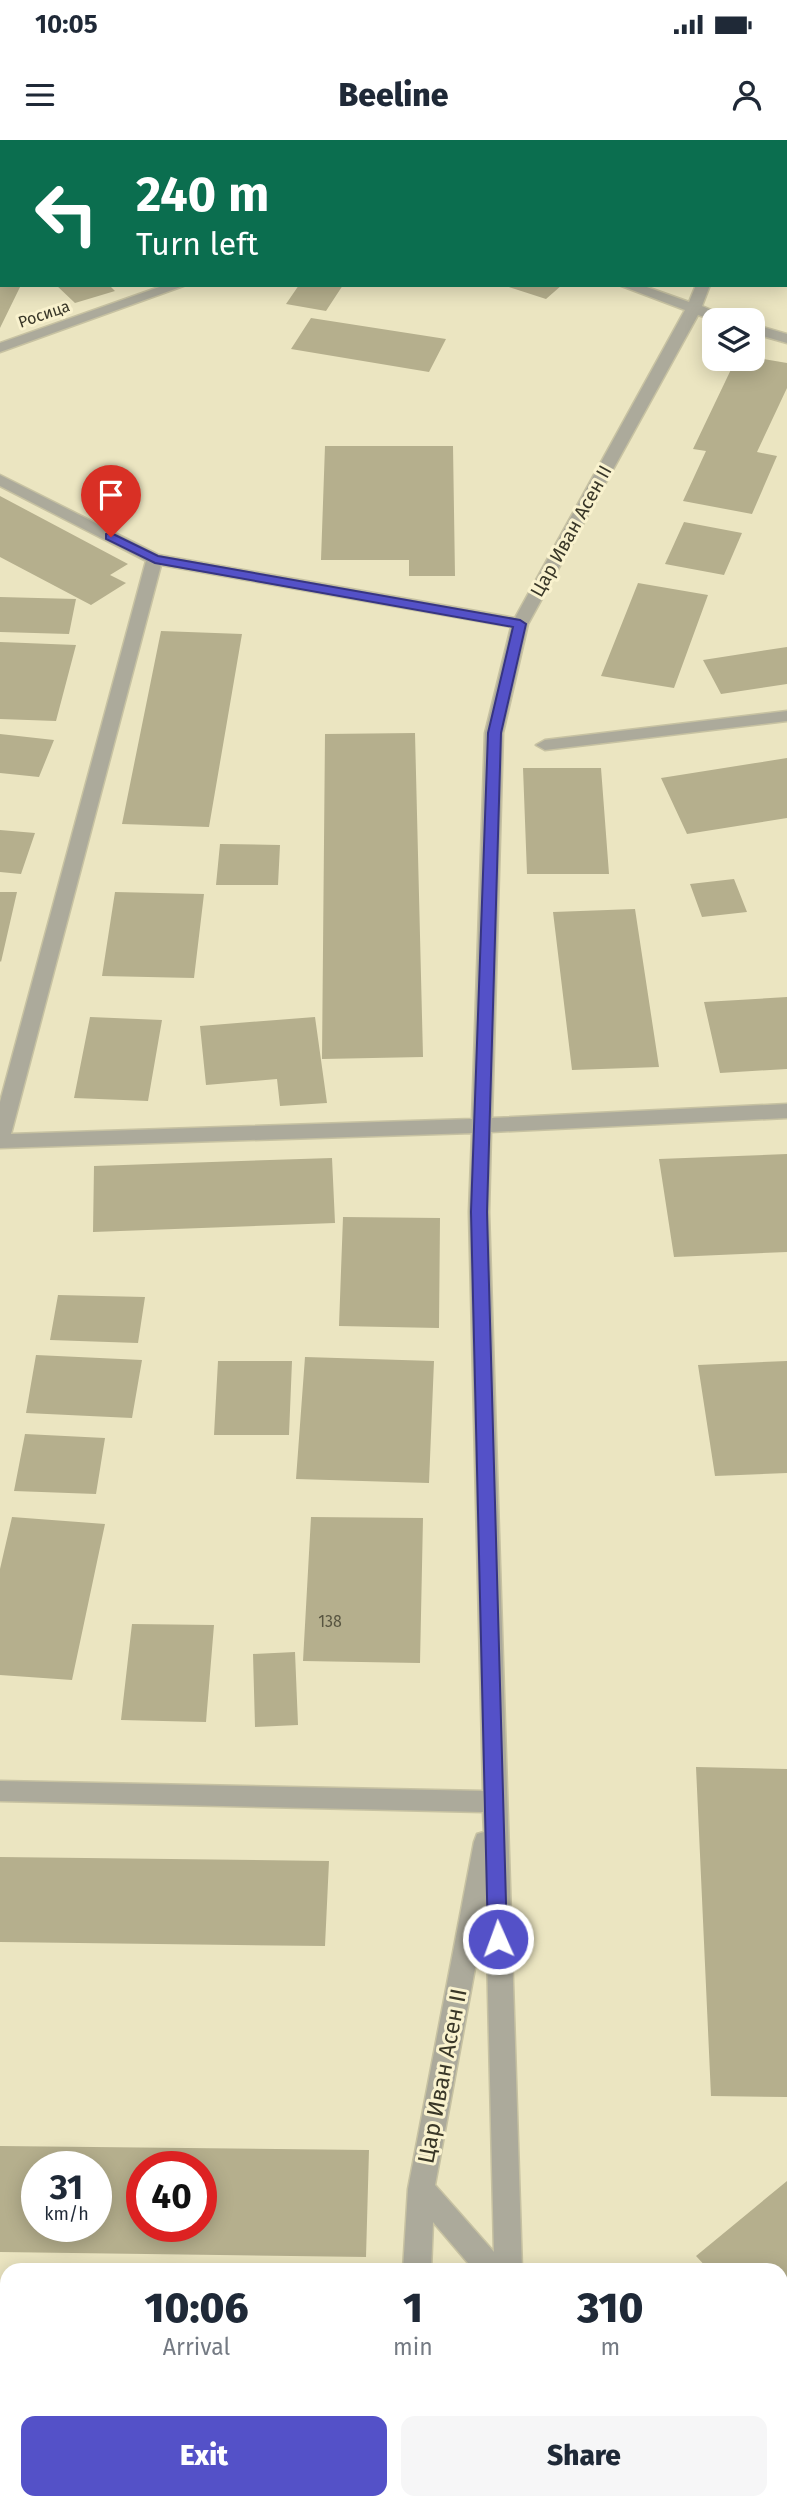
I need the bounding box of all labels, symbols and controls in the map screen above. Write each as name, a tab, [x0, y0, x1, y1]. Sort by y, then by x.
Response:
text: 10:05	[35, 9, 98, 40]
icon: menu	[21, 76, 59, 114]
text: Beeline	[338, 76, 449, 114]
icon: person	[728, 76, 766, 114]
text: 240 m	[136, 165, 269, 224]
icon: left	[21, 168, 112, 259]
text: Turn left	[136, 225, 258, 263]
street label: Росица	[16, 296, 72, 332]
map controls	[702, 308, 765, 371]
button: layers	[702, 308, 765, 371]
street label: Цар Иван Асен II	[525, 461, 617, 601]
pin	[81, 465, 141, 537]
icon: arrive	[92, 476, 130, 514]
house number: 138	[318, 1612, 342, 1631]
position arrow	[461, 1902, 535, 1976]
street label: Цар Иван Асен II	[411, 1986, 473, 2166]
speed limit sign: 40	[126, 2151, 217, 2242]
text: 31	[50, 2166, 83, 2208]
text: km/h	[44, 2203, 89, 2225]
text: 10:06	[145, 2283, 249, 2333]
text: 1	[403, 2283, 423, 2333]
text: 310	[577, 2283, 643, 2333]
text: Arrival	[163, 2333, 230, 2361]
text: min	[393, 2333, 433, 2361]
text: m	[601, 2333, 620, 2361]
button: Exit	[21, 2416, 387, 2496]
button: Share	[401, 2416, 767, 2496]

